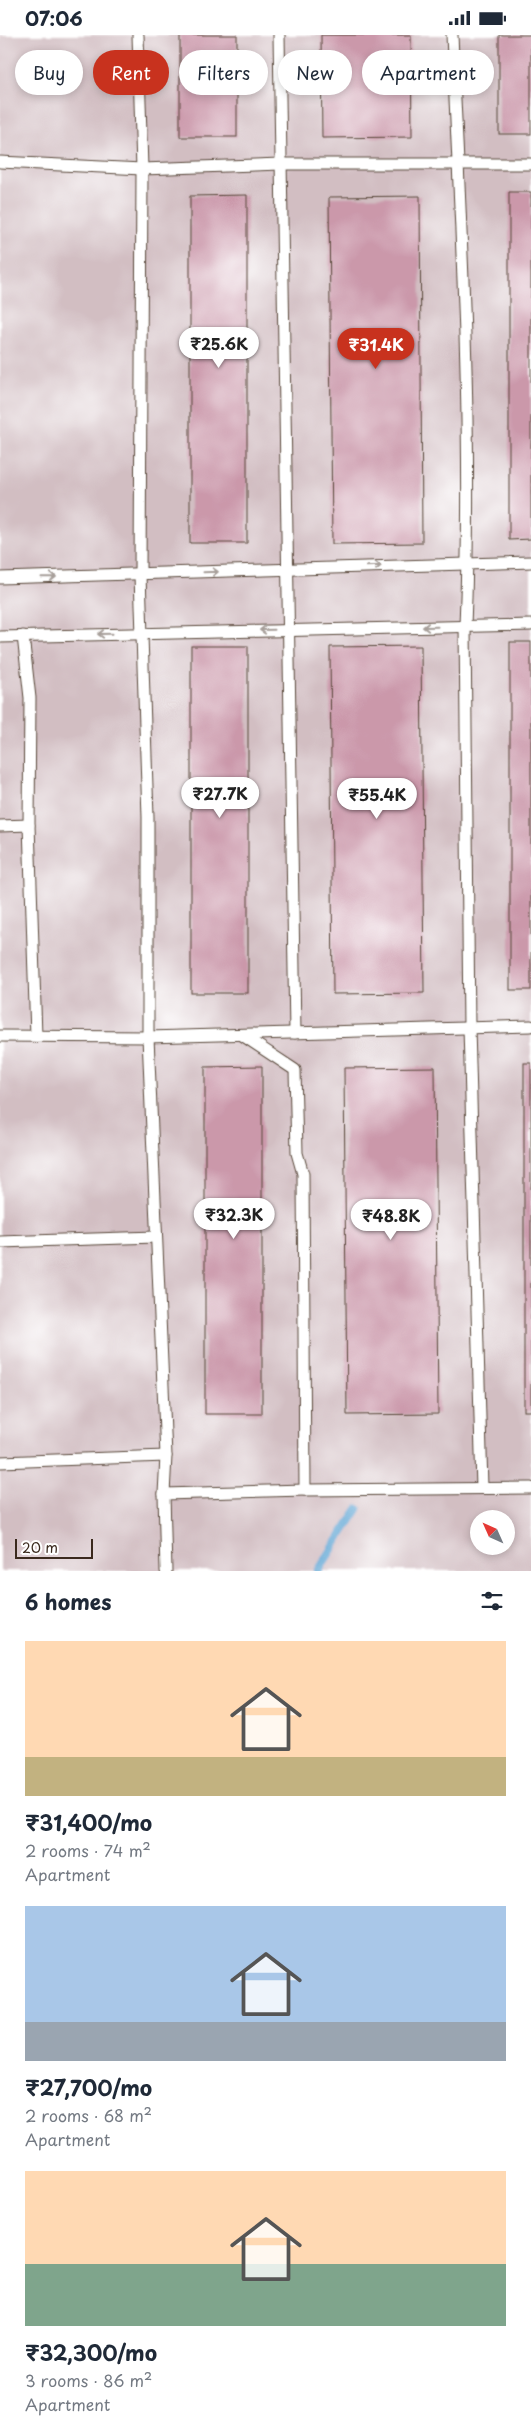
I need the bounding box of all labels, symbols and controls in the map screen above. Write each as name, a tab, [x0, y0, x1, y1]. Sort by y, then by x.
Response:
text: 07:06	[25, 4, 83, 32]
chip: Buy	[15, 50, 83, 95]
chip: Rent	[93, 50, 169, 95]
chip: Filters	[179, 50, 268, 95]
chip: New	[278, 50, 352, 95]
chip: Apartment	[362, 50, 494, 95]
pin: ₹25.6K	[178, 327, 260, 369]
pin: ₹31.4K	[335, 327, 417, 370]
text: ₹25.6K	[190, 331, 248, 355]
text: ₹31.4K	[348, 332, 404, 356]
one-way arrow	[365, 561, 381, 571]
one-way arrow	[202, 567, 219, 577]
one-way arrow	[40, 572, 56, 582]
one-way arrow	[422, 622, 438, 632]
one-way arrow	[260, 626, 276, 635]
one-way arrow	[97, 630, 113, 639]
pin: ₹27.7K	[179, 777, 261, 819]
pin: ₹55.4K	[336, 777, 418, 820]
text: ₹27.7K	[192, 781, 248, 805]
text: ₹55.4K	[348, 782, 406, 806]
pin: ₹32.3K	[193, 1197, 275, 1240]
pin: ₹48.8K	[350, 1199, 432, 1241]
text: ₹32.3K	[205, 1202, 263, 1226]
text: ₹48.8K	[362, 1203, 420, 1227]
north arrow	[470, 1510, 515, 1555]
map controls	[470, 1510, 515, 1555]
scale bar	[15, 1536, 92, 1559]
text: 20 m	[22, 1537, 58, 1558]
text: 6 homes	[25, 1585, 111, 1617]
icon: filters	[478, 1587, 506, 1615]
icon: home	[221, 1674, 311, 1764]
text: ₹31,400/mo	[25, 1806, 152, 1838]
text: 2 rooms · 74 m²	[25, 1838, 151, 1862]
text: Apartment	[25, 1862, 110, 1886]
icon: home	[221, 1939, 311, 2029]
text: ₹27,700/mo	[25, 2071, 152, 2103]
text: 2 rooms · 68 m²	[25, 2103, 152, 2127]
text: Apartment	[25, 2127, 110, 2151]
icon: home	[221, 2204, 311, 2294]
text: ₹32,300/mo	[25, 2336, 157, 2368]
text: 3 rooms · 86 m²	[25, 2368, 152, 2392]
text: Apartment	[25, 2392, 110, 2416]

